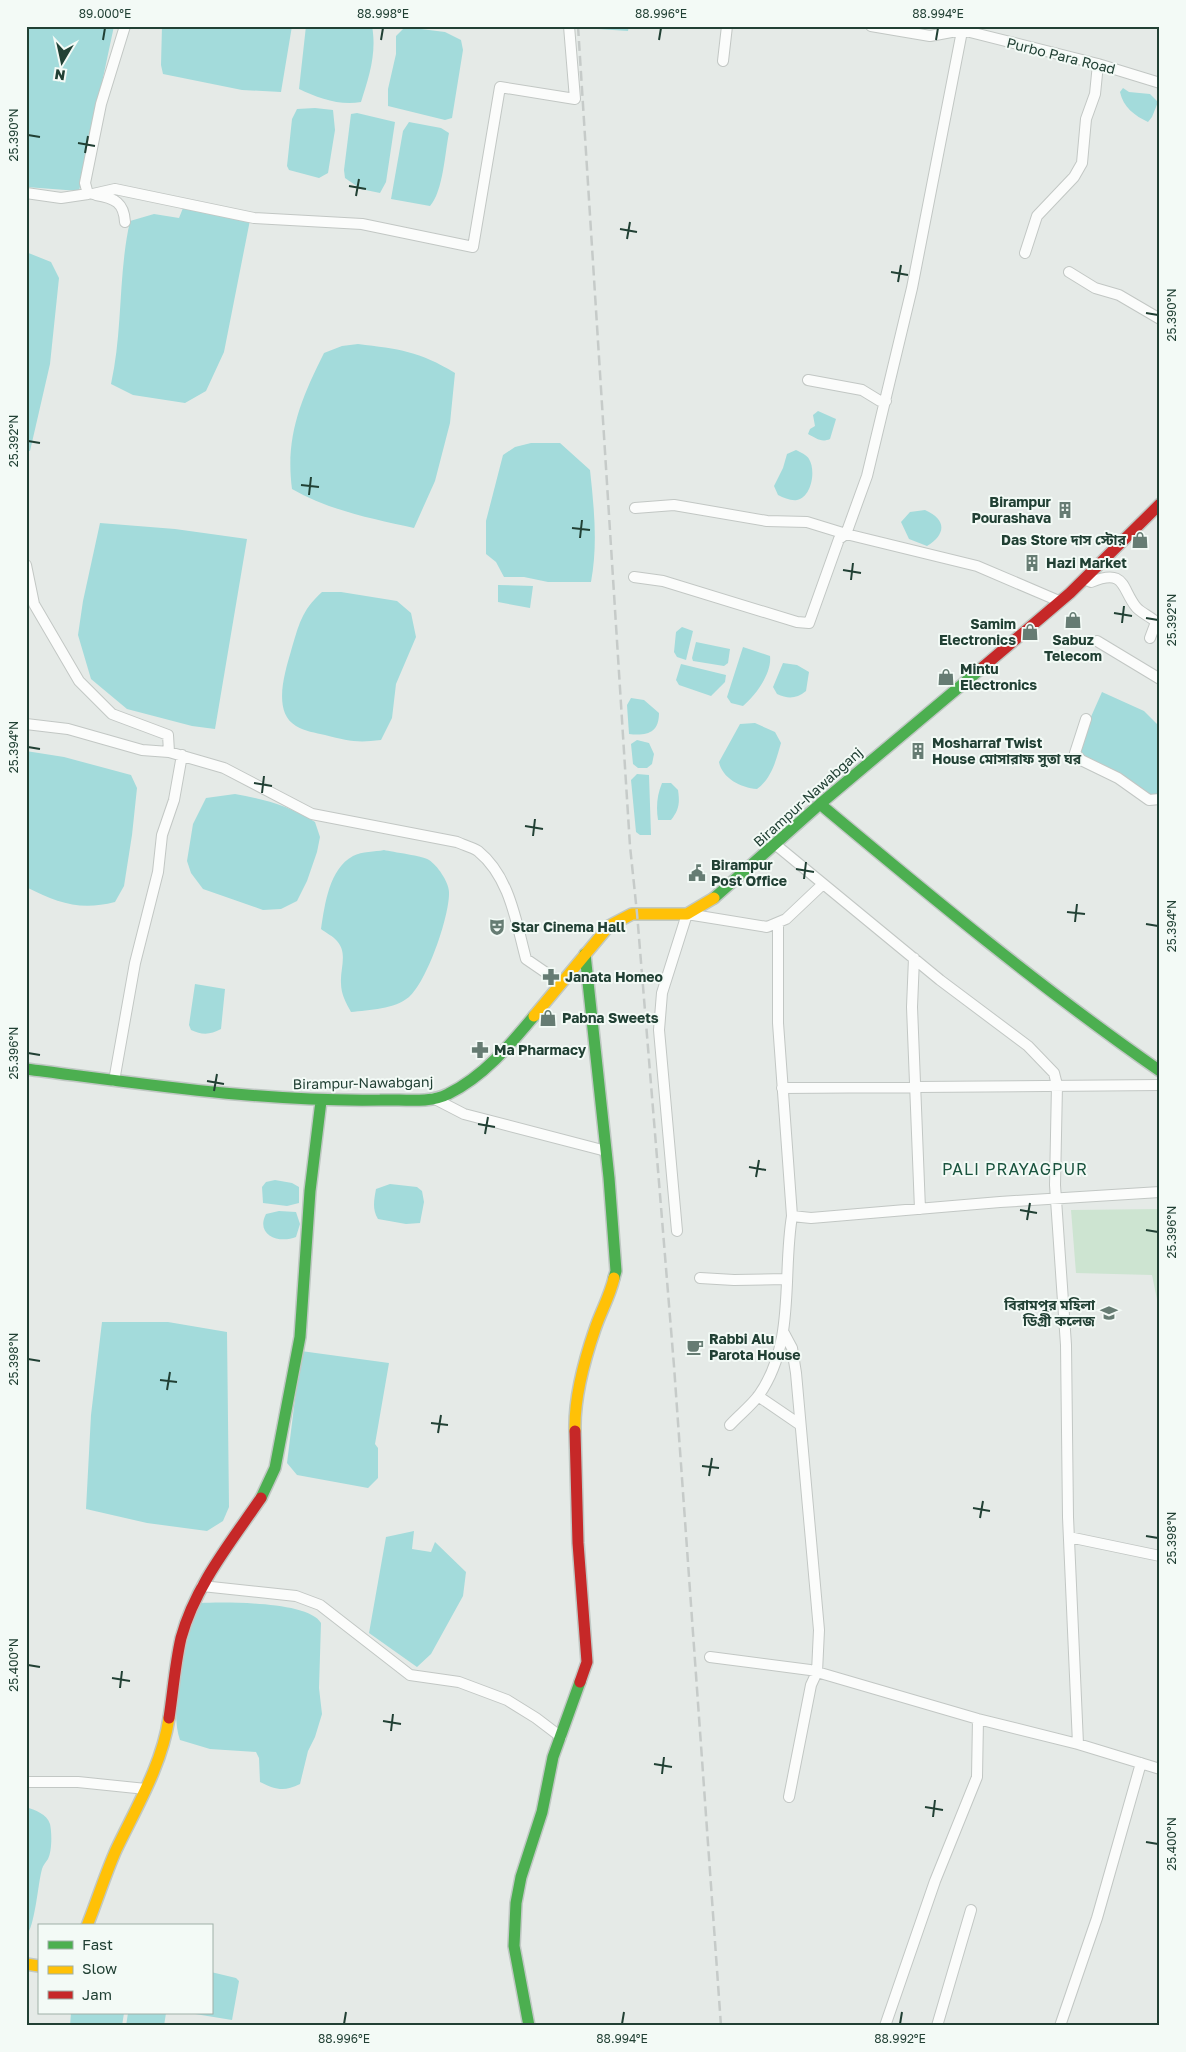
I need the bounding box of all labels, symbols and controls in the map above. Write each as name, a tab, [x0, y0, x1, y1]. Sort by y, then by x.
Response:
text: 89.000°E	[79, 6, 131, 21]
text: 88.998°E	[357, 6, 409, 21]
text: 88.996°E	[635, 6, 687, 21]
text: 88.994°E	[912, 6, 964, 21]
street label: Purbo Para Road	[1005, 34, 1117, 77]
north arrow	[38, 38, 88, 88]
text: N	[53, 66, 66, 85]
text: 25.390°N	[6, 108, 21, 162]
text: 25.390°N	[1164, 288, 1179, 342]
text: 25.392°N	[6, 415, 21, 467]
place label: Birampur Pourashava	[971, 493, 1052, 526]
building icon: Birampur Pourashava	[1055, 500, 1075, 520]
shop icon: Das Store দাস স্টোর	[1130, 530, 1150, 550]
place label: Das Store দাস স্টোর	[1001, 531, 1127, 548]
building icon: Hazi Market	[1022, 553, 1042, 573]
place label: Hazi Market	[1046, 554, 1127, 571]
text: 25.392°N	[1164, 594, 1179, 646]
shop icon: Sabuz Telecom	[1063, 610, 1083, 630]
place label: Samim Electronics	[939, 615, 1016, 648]
shop icon: Samim Electronics	[1020, 622, 1040, 642]
place label: Sabuz Telecom	[1044, 631, 1102, 664]
place label: Mintu Electronics	[960, 660, 1037, 693]
shop icon: Mintu Electronics	[936, 667, 956, 687]
text: 25.394°N	[6, 721, 21, 773]
place label: Mosharraf Twist House মোসারাফ সুতা ঘর	[932, 734, 1082, 768]
building icon: Mosharraf Twist House মোসারাফ সুতা ঘর	[908, 741, 928, 761]
street label: Birampur-Nawabganj	[750, 743, 866, 850]
place label: Birampur Post Office	[711, 856, 787, 889]
public building icon: Birampur Post Office	[687, 863, 707, 883]
text: 25.394°N	[1164, 900, 1179, 952]
theatre icon: Star Cinema Hall	[487, 917, 507, 937]
place label: Star Cinema Hall	[511, 918, 626, 935]
pharmacy icon: Janata Homeo	[541, 967, 561, 987]
place label: Janata Homeo	[565, 968, 663, 985]
shop icon: Pabna Sweets	[538, 1008, 558, 1028]
place label: Pabna Sweets	[562, 1009, 659, 1026]
text: 25.396°N	[6, 1027, 21, 1079]
pharmacy icon: Ma Pharmacy	[470, 1040, 490, 1060]
place label: Ma Pharmacy	[494, 1041, 587, 1058]
street label: Birampur-Nawabganj	[293, 1073, 433, 1092]
district label: PALI PRAYAGPUR	[942, 1159, 1088, 1179]
text: 25.396°N	[1164, 1206, 1179, 1258]
place label: বিরামপুর মহিলা ডিগ্রী কলেজ	[1003, 1296, 1096, 1329]
school or university icon: বিরামপুর মহিলা ডিগ্রী কলেজ	[1099, 1303, 1119, 1323]
place label: Rabbi Alu Parota House	[709, 1330, 801, 1363]
text: 25.398°N	[6, 1333, 21, 1385]
cafe icon: Rabbi Alu Parota House	[685, 1337, 705, 1357]
text: 25.398°N	[1164, 1512, 1179, 1564]
text: 25.400°N	[6, 1638, 21, 1692]
text: 25.400°N	[1164, 1817, 1179, 1871]
legend	[38, 1924, 212, 2014]
text: Fast	[82, 1935, 113, 1953]
text: Slow	[82, 1959, 117, 1977]
text: Jam	[82, 1985, 112, 2003]
text: 88.996°E	[318, 2031, 370, 2046]
text: 88.994°E	[596, 2031, 648, 2046]
text: 88.992°E	[874, 2031, 926, 2046]

